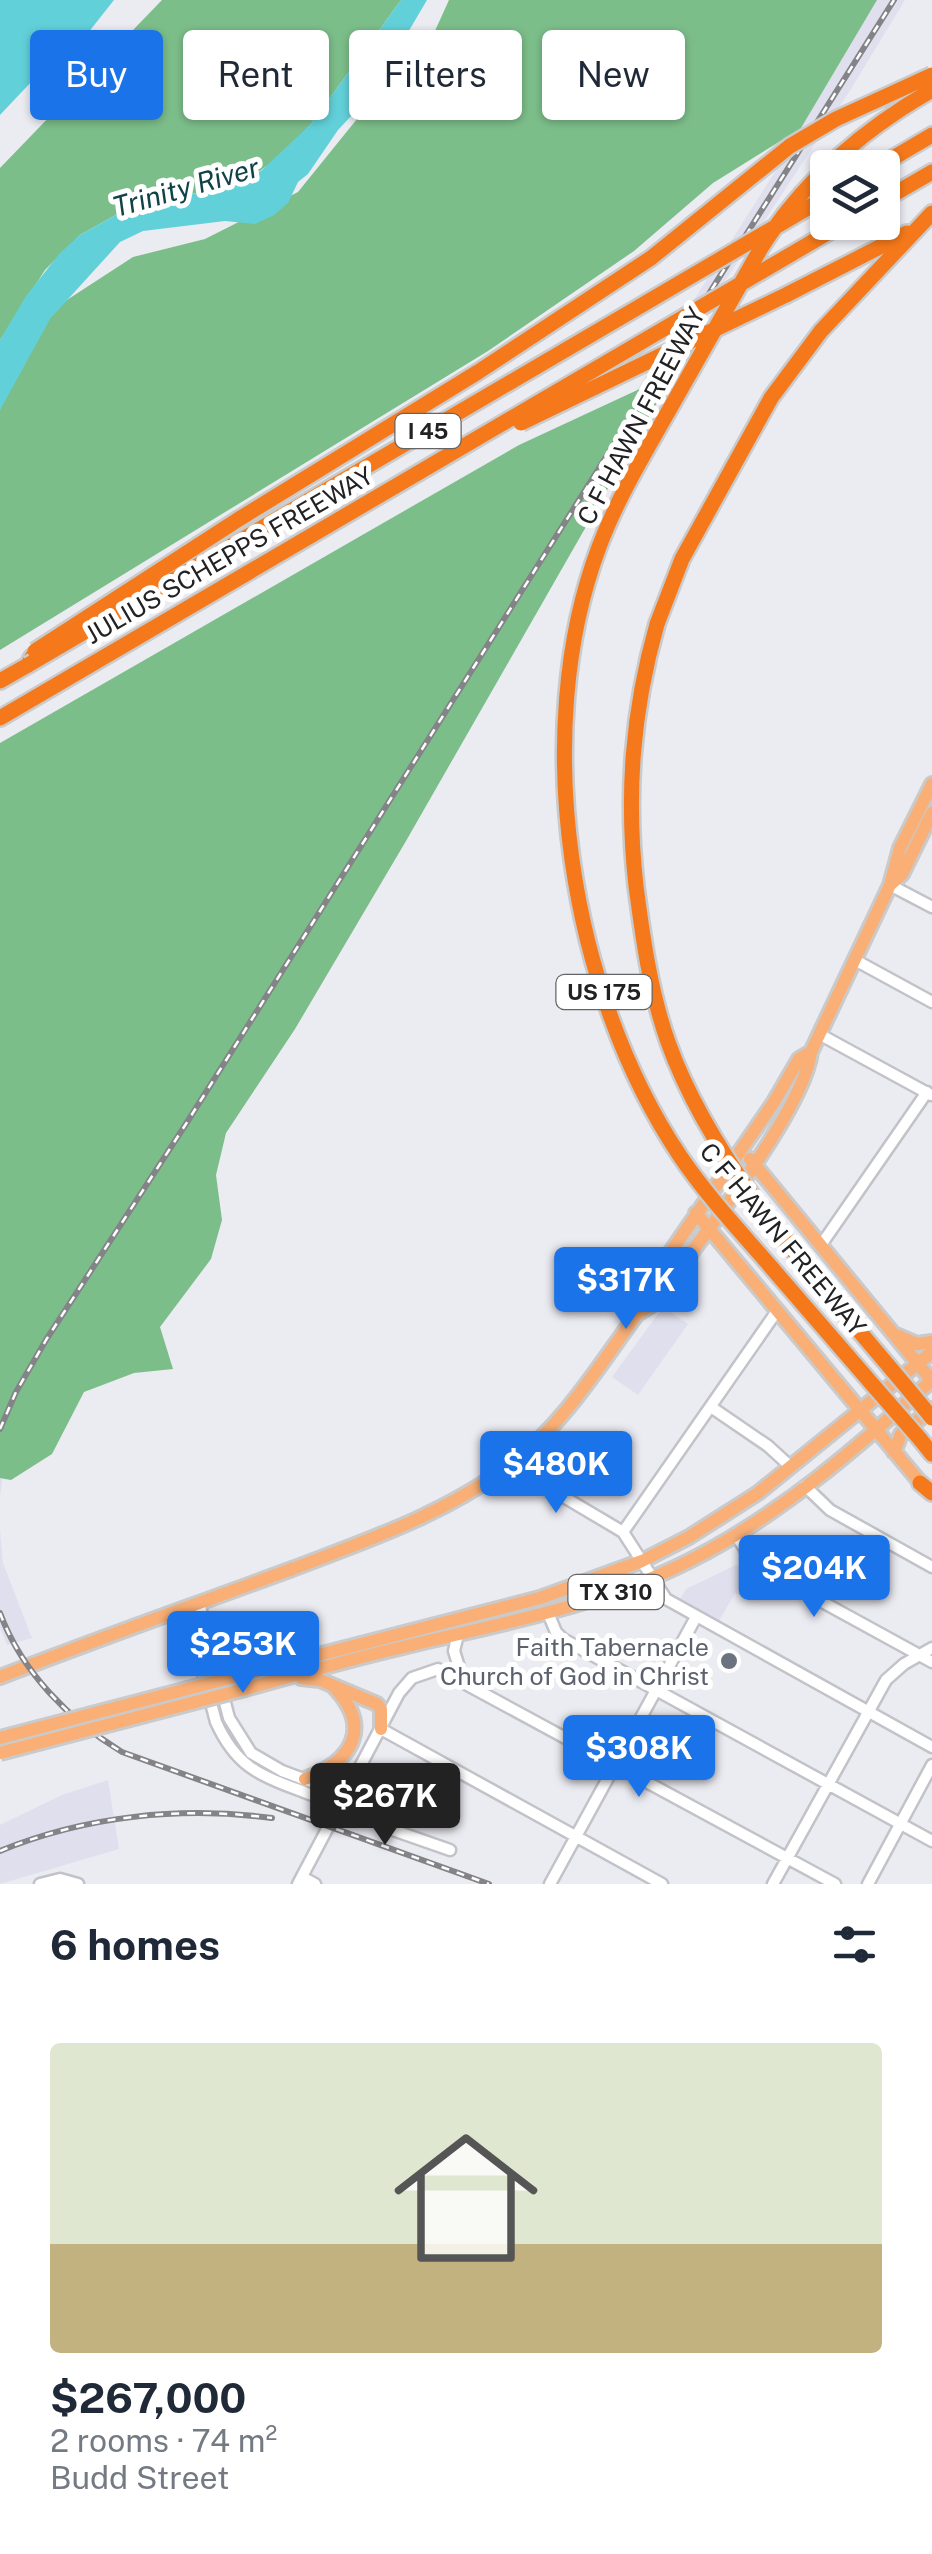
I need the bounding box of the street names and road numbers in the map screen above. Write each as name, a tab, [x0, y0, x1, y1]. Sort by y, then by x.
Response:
street label: C F HAWN FREEWAY	[571, 302, 711, 530]
road number: I 45	[396, 414, 460, 448]
street label: JULIUS SCHEPPS FREEWAY	[80, 460, 378, 650]
road number: US 175	[556, 975, 652, 1009]
street label: C F HAWN FREEWAY	[694, 1137, 872, 1341]
road number: TX 310	[568, 1575, 664, 1609]

